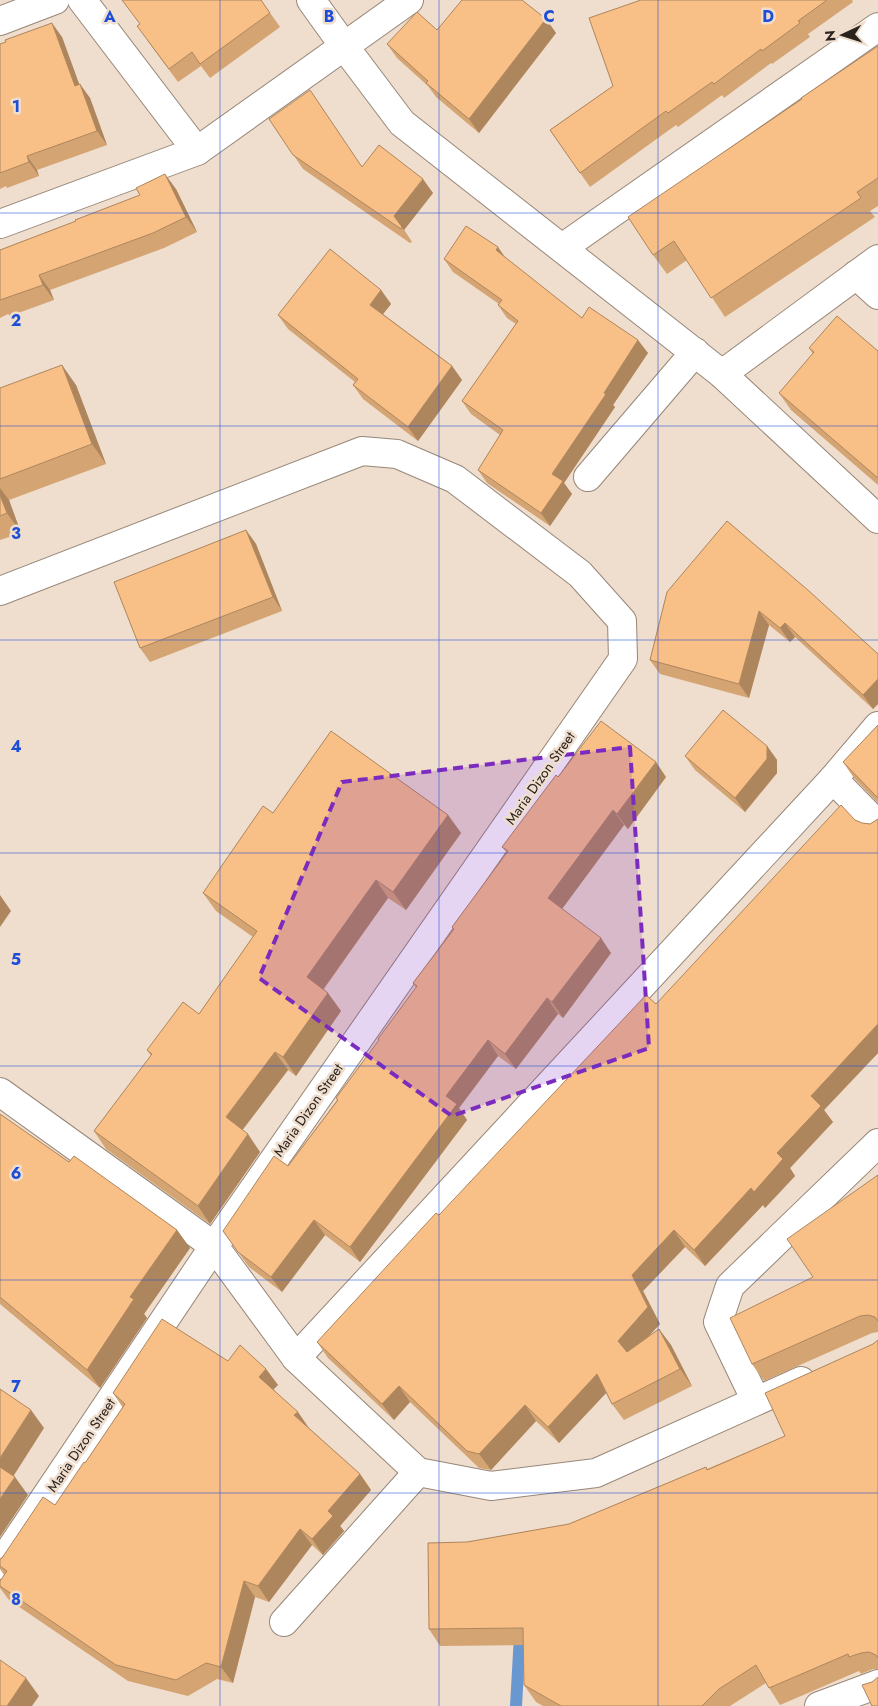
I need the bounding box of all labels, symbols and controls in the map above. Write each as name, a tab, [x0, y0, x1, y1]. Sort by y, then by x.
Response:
text: A	[103, 5, 116, 28]
text: B	[324, 5, 334, 28]
text: C	[543, 5, 555, 28]
text: D	[762, 5, 774, 28]
north arrow	[818, 10, 868, 60]
text: N	[820, 30, 840, 42]
text: 1	[12, 95, 20, 118]
text: 2	[11, 309, 21, 332]
text: 3	[11, 522, 21, 545]
street label: Maria Dizon Street	[500, 727, 580, 829]
text: 4	[10, 735, 22, 758]
text: 5	[11, 948, 21, 971]
street label: Maria Dizon Street	[268, 1059, 348, 1161]
text: 6	[11, 1162, 21, 1185]
text: 7	[11, 1375, 21, 1398]
street label: Maria Dizon Street	[42, 1394, 120, 1496]
text: 8	[11, 1588, 21, 1611]

